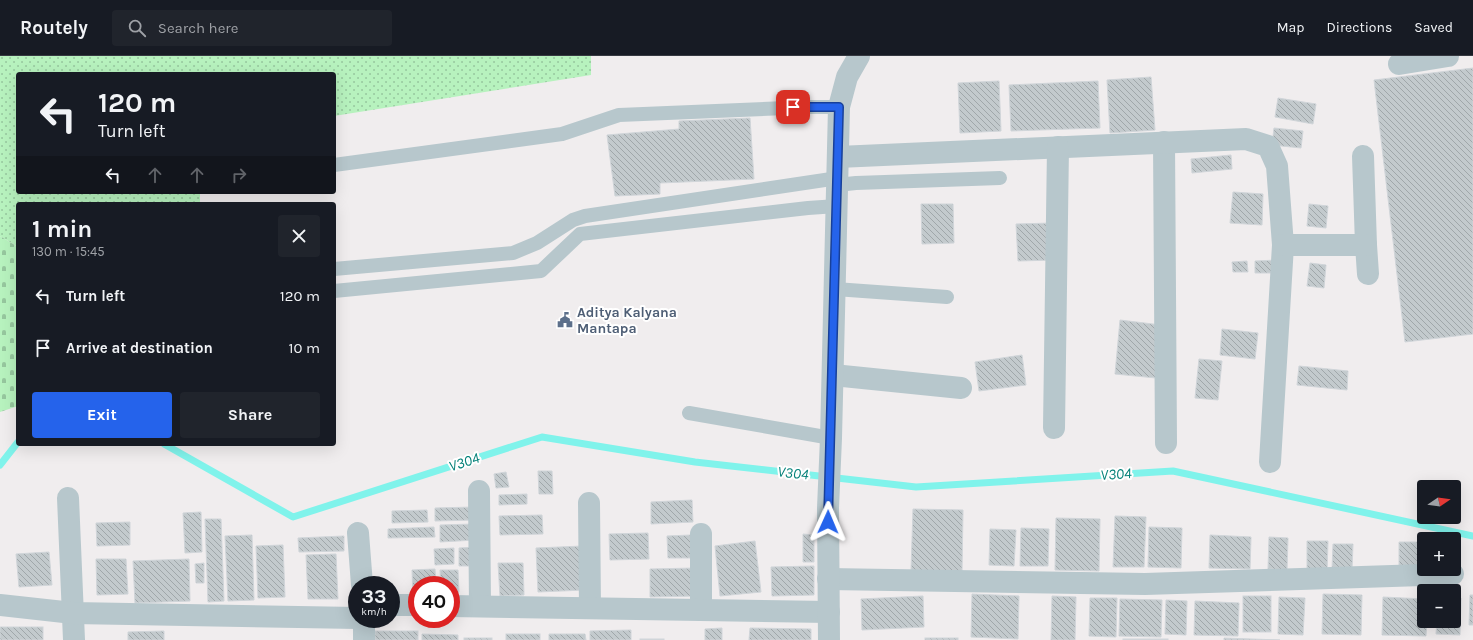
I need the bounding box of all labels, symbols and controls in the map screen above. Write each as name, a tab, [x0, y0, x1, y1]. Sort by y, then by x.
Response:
search box	[112, 10, 392, 46]
text: Routely	[20, 17, 88, 39]
icon: search	[126, 17, 148, 39]
text: Search here	[158, 19, 239, 37]
text: Map	[1277, 19, 1305, 36]
text: Directions	[1327, 19, 1392, 36]
text: Saved	[1414, 19, 1453, 36]
text: 120 m	[98, 86, 176, 119]
icon: left	[32, 88, 84, 140]
pin	[776, 90, 810, 124]
icon: arrive	[782, 96, 804, 118]
text: Turn left	[98, 120, 166, 142]
icon: left	[102, 164, 124, 186]
icon: ahead	[144, 164, 166, 186]
icon: ahead	[186, 164, 208, 186]
icon: right	[228, 164, 250, 186]
text: 1 min	[32, 215, 92, 243]
button: close	[278, 215, 320, 257]
text: 130 m · 15:45	[32, 244, 105, 259]
icon: left	[32, 285, 54, 307]
text: Turn left	[66, 287, 125, 305]
text: 120 m	[280, 287, 320, 305]
place label: Aditya Kalyana Mantapa	[577, 304, 677, 337]
public building icon: Aditya Kalyana Mantapa	[556, 311, 574, 329]
icon: arrive	[32, 337, 54, 359]
text: Arrive at destination	[66, 339, 213, 357]
text: 10 m	[289, 339, 320, 357]
button: Exit	[32, 392, 172, 438]
button: Share	[180, 392, 320, 438]
water label: V304	[446, 448, 482, 475]
water label: V304	[777, 462, 810, 484]
water label: V304	[1100, 464, 1133, 484]
north arrow	[1417, 480, 1461, 524]
map controls	[1417, 480, 1461, 628]
position arrow	[807, 501, 849, 543]
button: +	[1417, 532, 1461, 576]
speed limit sign: 40	[408, 576, 460, 628]
button: −	[1417, 584, 1461, 628]
text: 33	[362, 585, 386, 608]
text: km/h	[361, 606, 387, 618]

